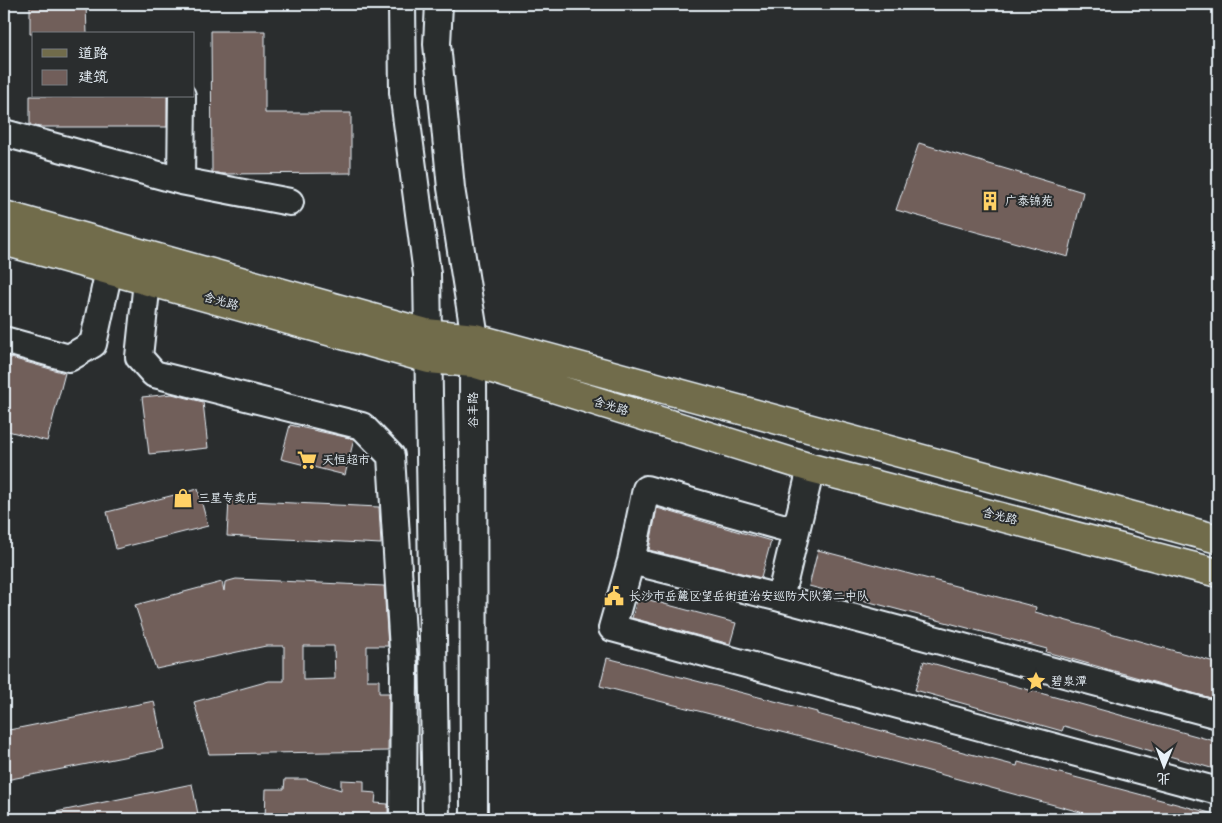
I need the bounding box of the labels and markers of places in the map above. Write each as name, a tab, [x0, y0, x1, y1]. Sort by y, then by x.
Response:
building icon: 广泰锦苑	[979, 190, 1001, 212]
place label: 广泰锦苑	[1005, 194, 1053, 209]
supermarket icon: 天恒超市	[296, 449, 318, 471]
place label: 天恒超市	[322, 453, 370, 468]
shop icon: 三星专卖店	[172, 487, 194, 509]
place label: 三星专卖店	[198, 491, 258, 506]
public building icon: 长沙市岳麓区望岳街道治安巡防大队第二中队	[603, 585, 625, 607]
place label: 长沙市岳麓区望岳街道治安巡防大队第二中队	[629, 589, 869, 604]
place icon: 碧泉潭	[1025, 670, 1047, 692]
place label: 碧泉潭	[1051, 674, 1087, 689]

